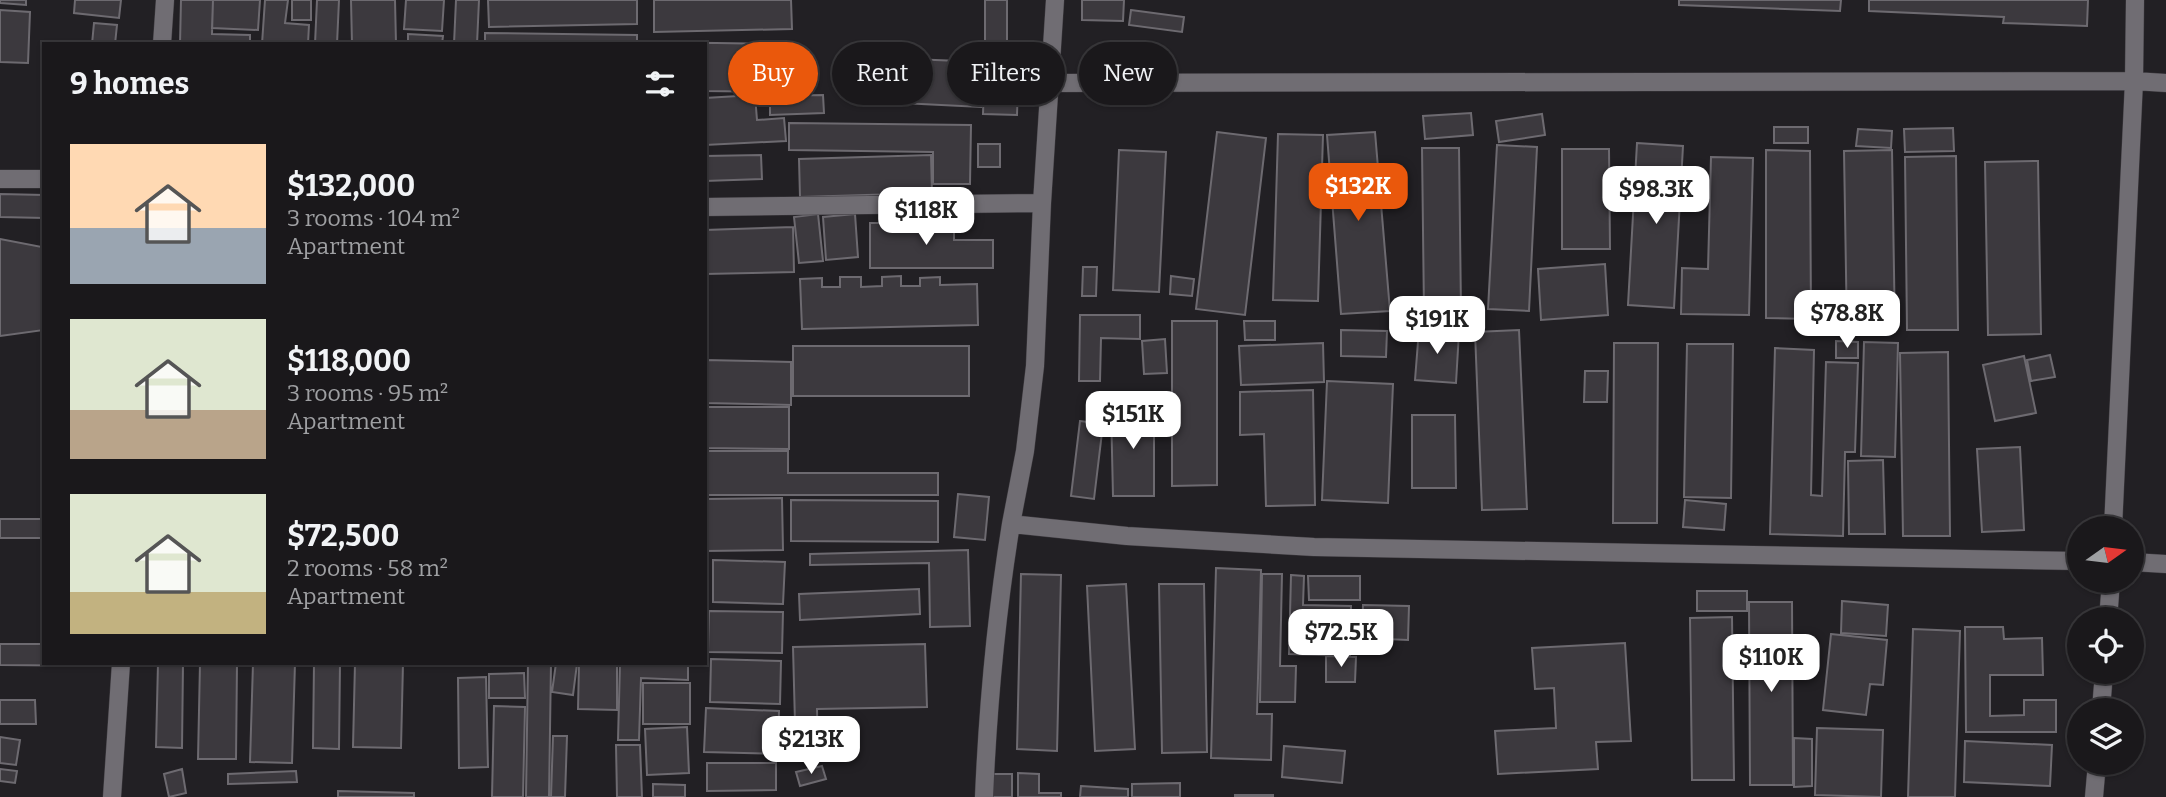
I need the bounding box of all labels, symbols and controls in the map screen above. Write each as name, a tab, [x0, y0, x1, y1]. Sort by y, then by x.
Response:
chip: Buy	[728, 42, 818, 105]
chip: Rent	[832, 42, 933, 105]
chip: Filters	[947, 42, 1065, 105]
chip: New	[1079, 42, 1177, 105]
icon: filters	[641, 65, 679, 103]
text: 9 homes	[70, 66, 189, 102]
pin: $132K	[1309, 164, 1407, 223]
pin: $98.3K	[1599, 166, 1713, 226]
text: $132,000	[287, 168, 415, 204]
icon: home	[126, 172, 210, 256]
text: $132K	[1325, 172, 1391, 200]
text: $98.3K	[1618, 175, 1694, 203]
pin: $118K	[877, 188, 975, 247]
text: $118K	[894, 196, 958, 224]
text: 3 rooms · 104 m²	[287, 204, 460, 232]
text: Apartment	[287, 232, 405, 260]
pin: $78.8K	[1790, 290, 1904, 350]
pin: $191K	[1388, 296, 1486, 356]
text: $78.8K	[1810, 299, 1884, 327]
text: $191K	[1405, 305, 1469, 333]
text: $118,000	[287, 343, 411, 379]
icon: home	[126, 347, 210, 431]
text: 3 rooms · 95 m²	[287, 379, 448, 407]
pin: $151K	[1084, 392, 1182, 451]
text: $151K	[1102, 400, 1164, 428]
text: Apartment	[287, 407, 405, 435]
north arrow	[2067, 516, 2144, 593]
map controls	[2067, 516, 2144, 775]
text: $72,500	[287, 518, 400, 554]
icon: home	[126, 522, 210, 606]
text: 2 rooms · 58 m²	[287, 554, 448, 582]
text: Apartment	[287, 582, 405, 610]
button: locate	[2067, 607, 2144, 684]
pin: $72.5K	[1284, 610, 1398, 669]
text: $72.5K	[1304, 618, 1378, 646]
pin: $110K	[1722, 634, 1820, 694]
text: $110K	[1739, 643, 1803, 671]
button: layers	[2067, 698, 2144, 775]
pin: $213K	[762, 716, 860, 776]
text: $213K	[778, 725, 844, 753]

